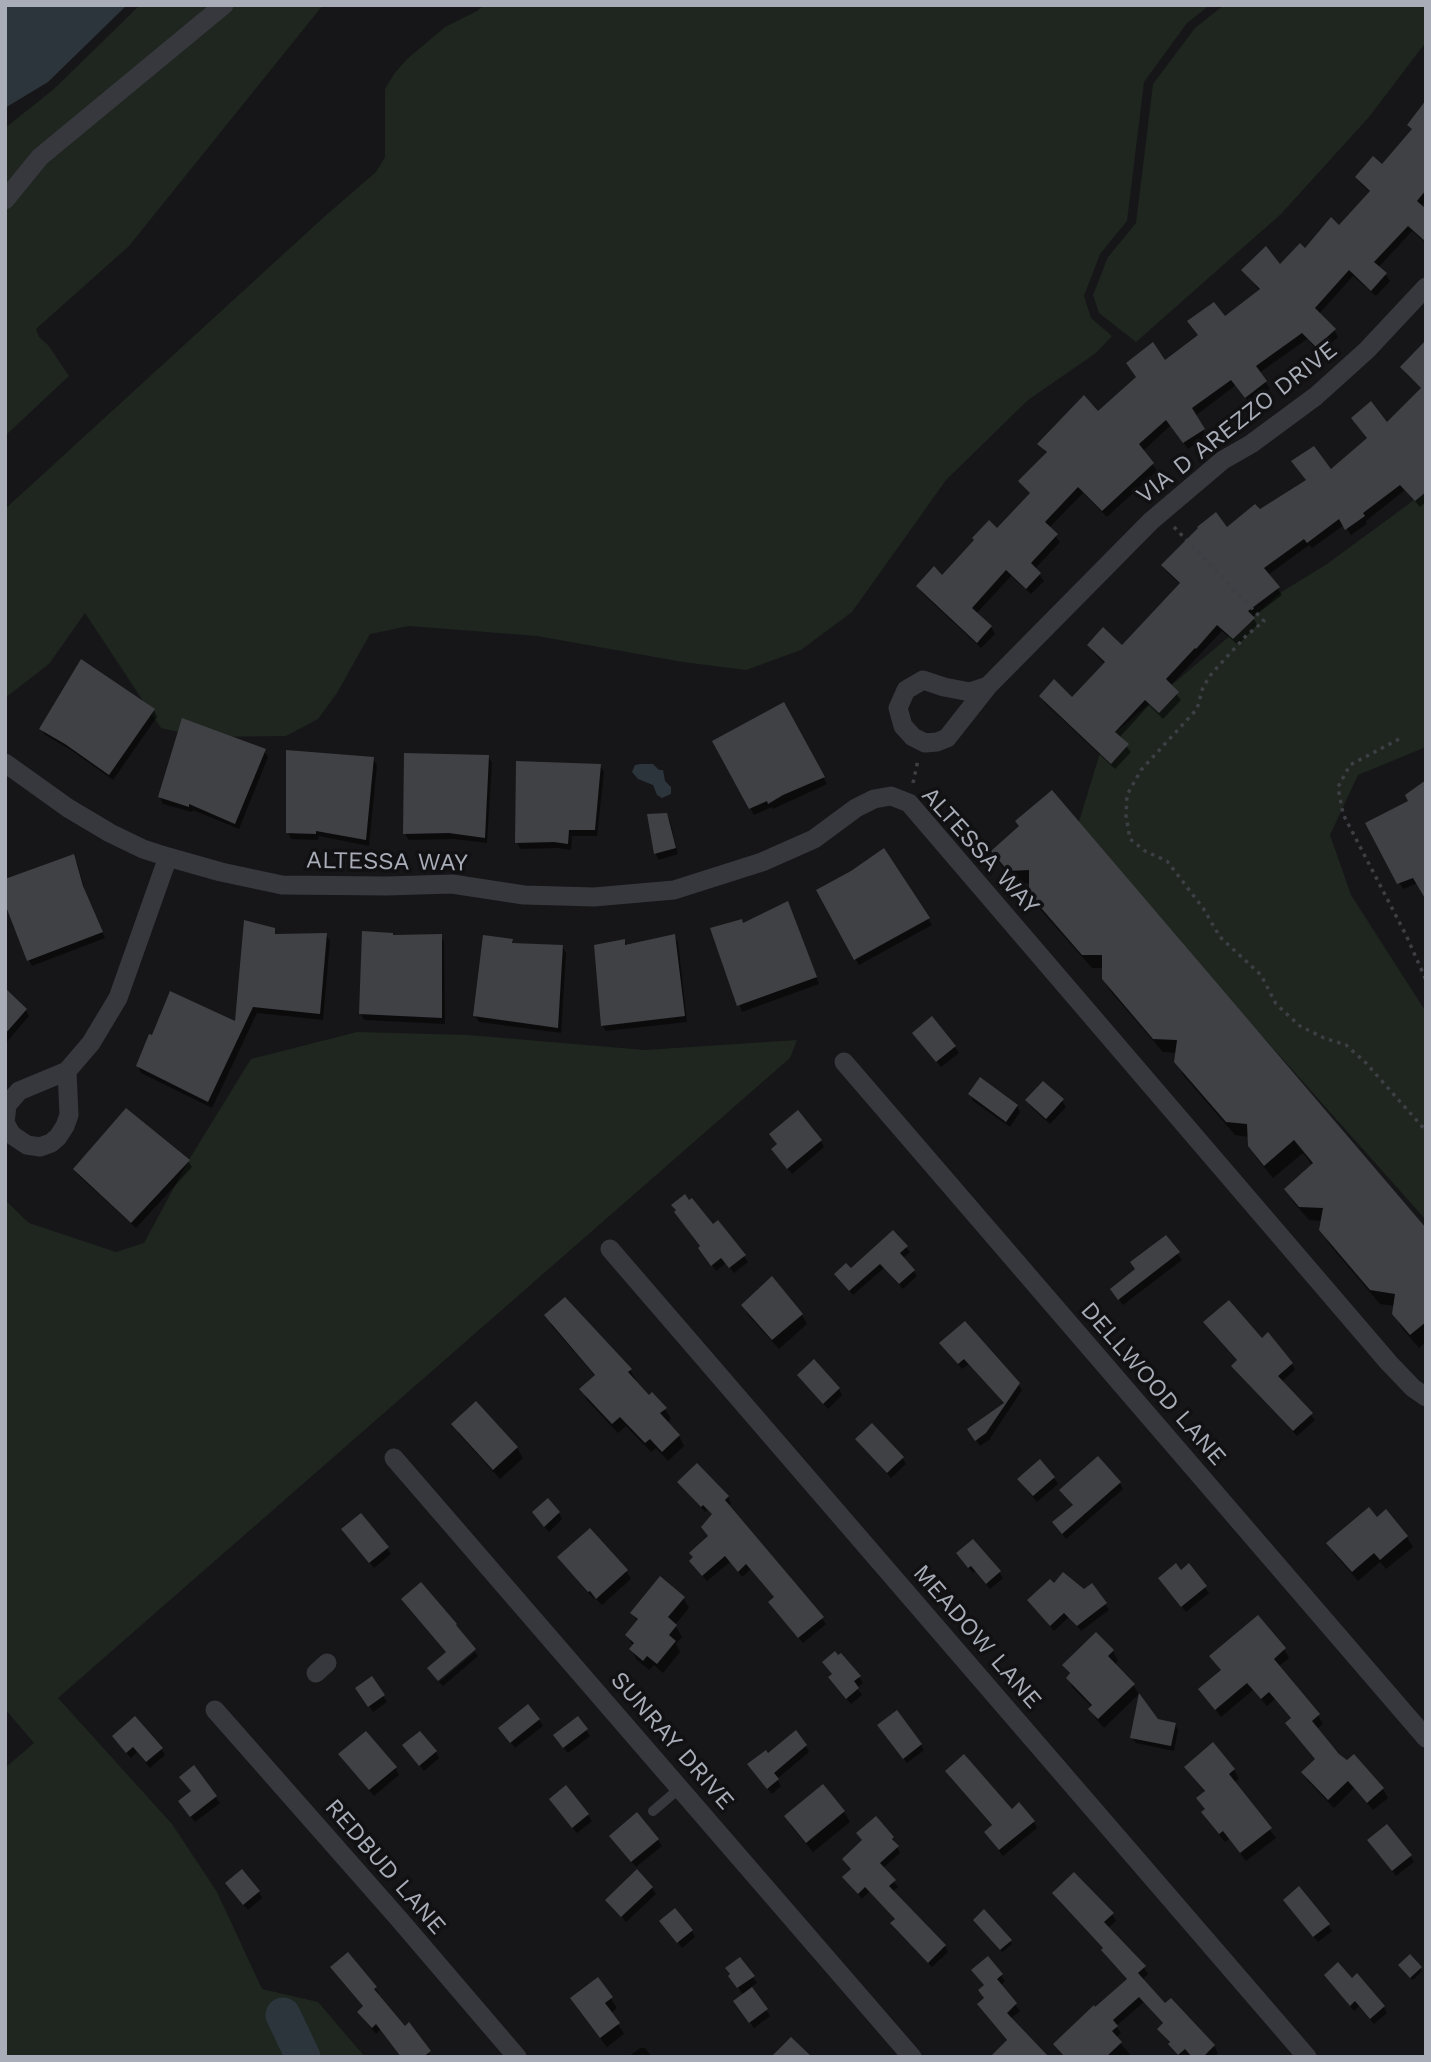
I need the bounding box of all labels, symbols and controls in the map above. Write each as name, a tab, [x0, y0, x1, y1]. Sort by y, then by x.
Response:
street label: VIA D AREZZO DRIVE	[1131, 336, 1343, 510]
street label: ALTESSA WAY	[915, 781, 1045, 921]
street label: ALTESSA WAY	[306, 846, 468, 878]
street label: DELLWOOD LANE	[1074, 1296, 1232, 1472]
street label: MEADOW LANE	[907, 1559, 1047, 1715]
street label: SUNRAY DRIVE	[604, 1666, 740, 1816]
street label: REDBUD LANE	[318, 1793, 452, 1941]

